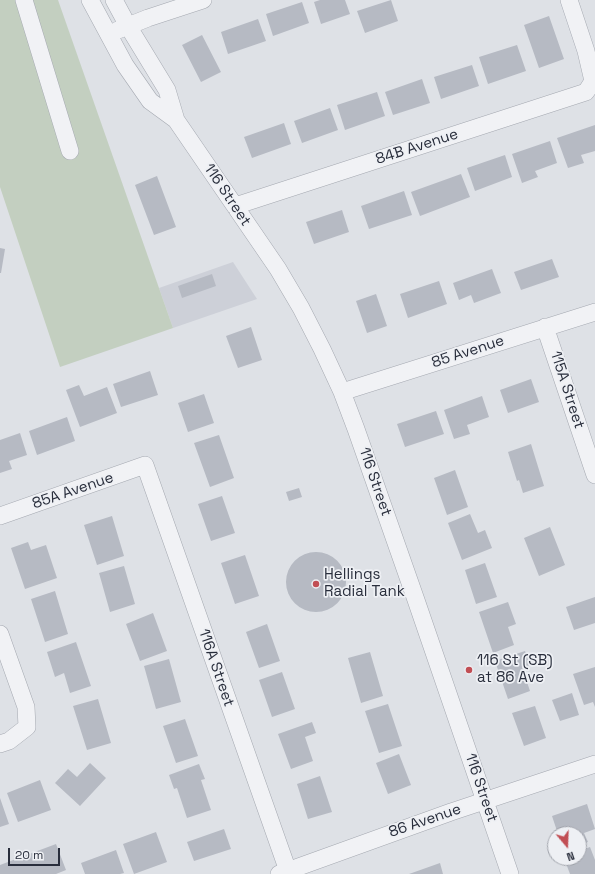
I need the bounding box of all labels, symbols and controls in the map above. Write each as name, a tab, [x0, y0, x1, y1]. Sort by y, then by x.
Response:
street label: 84B Avenue	[374, 125, 460, 169]
street label: 116 Street	[200, 160, 254, 230]
street label: 85 Avenue	[429, 332, 507, 372]
street label: 115A Street	[546, 349, 588, 431]
street label: 116 Street	[355, 445, 395, 519]
street label: 85A Avenue	[30, 469, 116, 513]
place label: Hellings Radial Tank	[324, 566, 405, 601]
marker: Hellings Radial Tank	[311, 579, 321, 589]
street label: 116A Street	[194, 627, 238, 709]
place label: 116 St (SB) at 86 Ave	[477, 652, 553, 687]
marker: 116 St (SB) at 86 Ave	[464, 665, 474, 675]
street label: 116 Street	[461, 751, 501, 825]
street label: 86 Avenue	[386, 800, 464, 842]
north arrow	[547, 826, 587, 866]
scale bar	[10, 840, 62, 866]
text: 20 m	[15, 847, 43, 863]
text: N	[565, 849, 576, 864]

